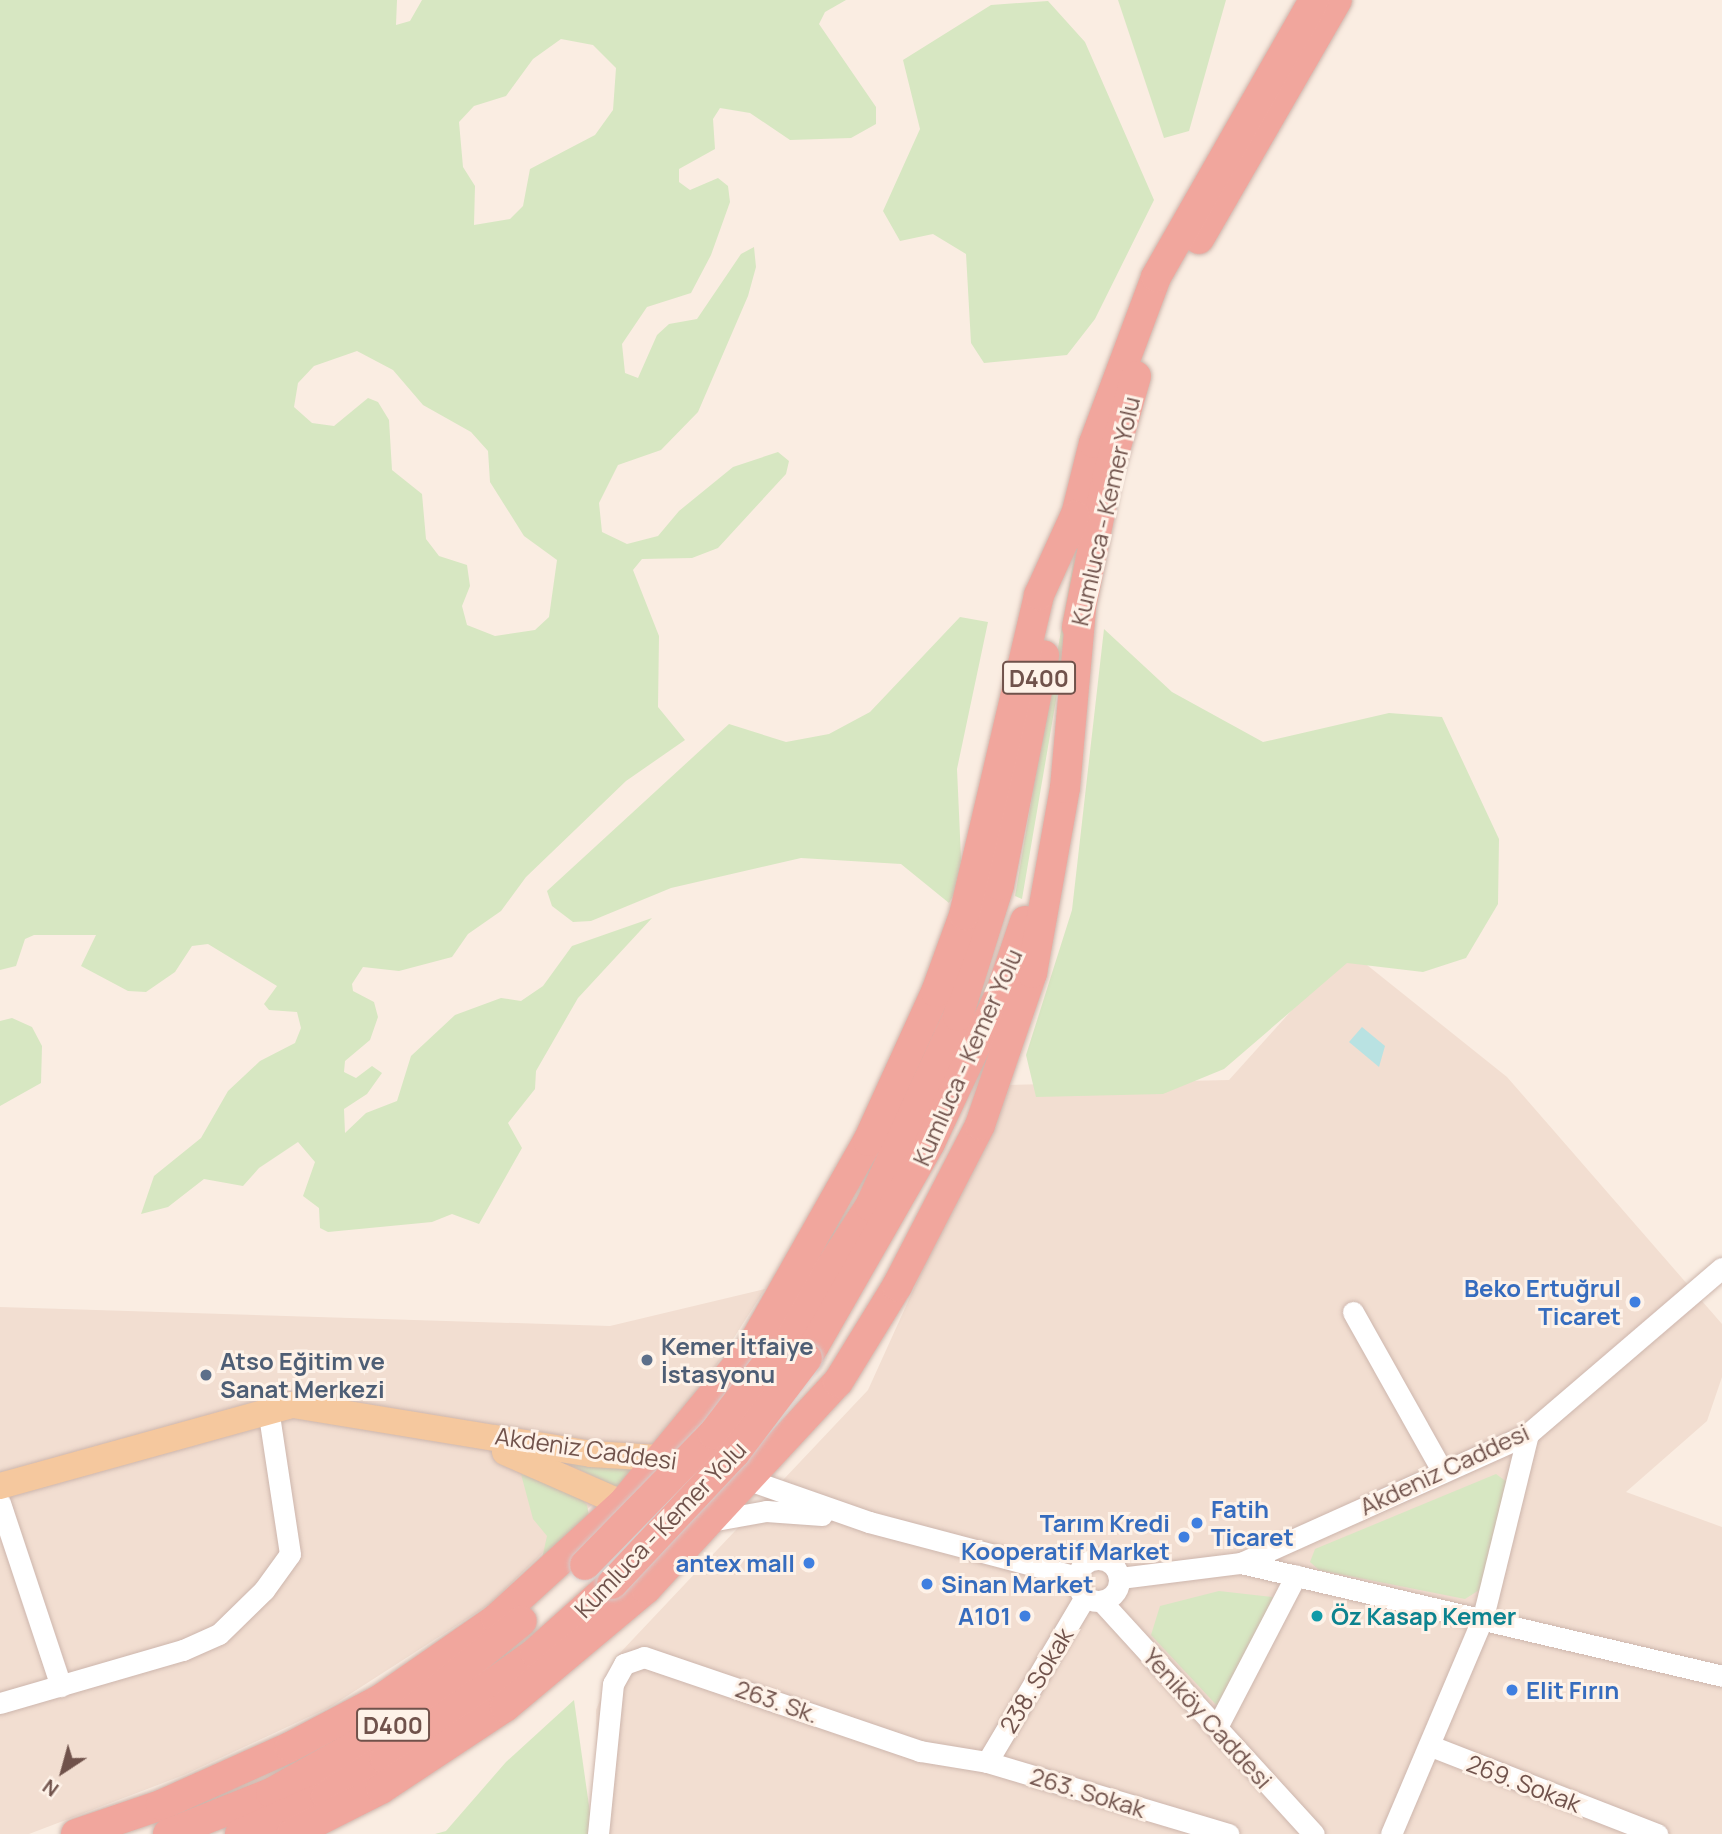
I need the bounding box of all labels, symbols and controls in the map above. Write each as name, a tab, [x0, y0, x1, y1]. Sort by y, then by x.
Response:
street label: Kumluca - Kemer Yolu	[1065, 394, 1145, 628]
road number: D400	[1000, 658, 1078, 698]
street label: Kumluca - Kemer Yolu	[906, 944, 1028, 1170]
place label: Beko Ertuğrul Ticaret	[1464, 1274, 1621, 1330]
marker: Beko Ertuğrul Ticaret	[1627, 1294, 1643, 1310]
place label: Kemer İtfaiye İstasyonu	[661, 1332, 814, 1388]
place label: Atso Eğitim ve Sanat Merkezi	[220, 1347, 385, 1403]
marker: Kemer İtfaiye İstasyonu	[639, 1352, 655, 1368]
marker: Atso Eğitim ve Sanat Merkezi	[198, 1367, 214, 1383]
street label: Akdeniz Caddesi	[1355, 1417, 1533, 1521]
street label: Akdeniz Caddesi	[493, 1421, 679, 1475]
street label: Kumluca - Kemer Yolu	[568, 1435, 752, 1623]
place label: Fatih Ticaret	[1211, 1495, 1294, 1551]
place label: Tarım Kredi Kooperatif Market	[961, 1509, 1170, 1565]
marker: Fatih Ticaret	[1189, 1515, 1205, 1531]
marker: Tarım Kredi Kooperatif Market	[1176, 1529, 1192, 1545]
place label: antex mall	[676, 1549, 795, 1577]
marker: antex mall	[801, 1555, 817, 1571]
place label: Sinan Market	[941, 1570, 1094, 1598]
marker: Sinan Market	[919, 1576, 935, 1592]
place label: A101	[958, 1602, 1011, 1630]
place label: Öz Kasap Kemer	[1331, 1602, 1516, 1630]
marker: A101	[1017, 1608, 1033, 1624]
marker: Öz Kasap Kemer	[1309, 1608, 1325, 1624]
street label: 238. Sokak	[993, 1622, 1079, 1738]
street label: Yeniköy Caddesi	[1137, 1642, 1279, 1794]
street label: 263. Sk.	[732, 1673, 822, 1729]
place label: Elit Fırın	[1526, 1676, 1619, 1704]
marker: Elit Fırın	[1504, 1682, 1520, 1698]
road number: D400	[354, 1706, 432, 1744]
north arrow	[28, 1736, 98, 1806]
street label: 269. Sokak	[1463, 1748, 1585, 1818]
street label: 263. Sokak	[1027, 1761, 1149, 1823]
text: N	[37, 1773, 64, 1803]

